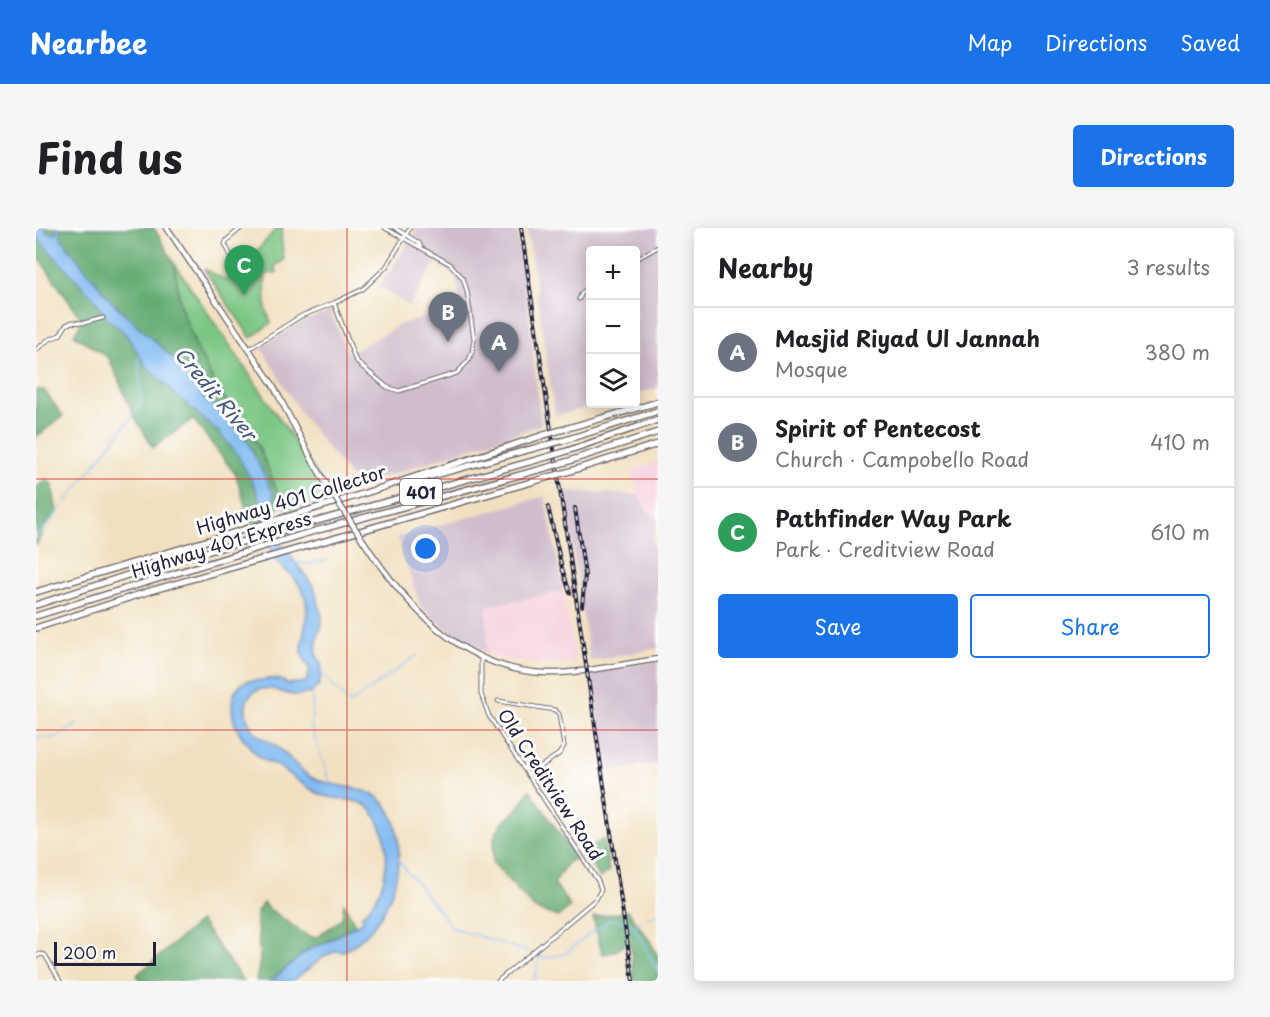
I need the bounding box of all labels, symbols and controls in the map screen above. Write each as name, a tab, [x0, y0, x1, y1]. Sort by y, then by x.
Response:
text: Nearbee	[30, 21, 147, 64]
text: Map	[967, 26, 1012, 58]
text: Directions	[1045, 26, 1147, 58]
text: Saved	[1180, 26, 1240, 58]
text: Find us	[36, 125, 183, 188]
button: Directions	[1073, 125, 1234, 187]
pin: C	[224, 245, 264, 295]
map controls	[586, 246, 640, 408]
button: +	[586, 246, 640, 300]
text: Nearby	[718, 248, 813, 287]
text: 3 results	[1127, 252, 1210, 282]
pin: B	[428, 292, 468, 342]
button: −	[586, 300, 640, 354]
text: Masjid Riyad Ul Jannah	[775, 321, 1040, 354]
pin: A	[480, 322, 518, 372]
text: A	[730, 337, 745, 367]
text: 380 m	[1144, 337, 1210, 367]
water label: Credit River	[168, 340, 266, 449]
button: layers	[586, 354, 640, 408]
text: Mosque	[775, 354, 848, 384]
text: Spirit of Pentecost	[775, 411, 981, 444]
text: B	[731, 427, 744, 457]
text: 410 m	[1150, 427, 1210, 457]
text: Church · Campobello Road	[775, 444, 1029, 474]
street label: Highway 401 Collector	[193, 457, 390, 541]
road number: 401	[400, 479, 442, 505]
text: Pathfinder Way Park	[775, 501, 1012, 534]
street label: Highway 401 Express	[128, 504, 314, 584]
text: C	[730, 517, 745, 547]
text: 610 m	[1150, 517, 1210, 547]
your location	[411, 534, 440, 563]
text: Park · Creditview Road	[775, 534, 995, 564]
button: Save	[718, 594, 958, 658]
button: Share	[970, 594, 1210, 658]
street label: Old Creditview Road	[492, 703, 610, 865]
scale bar	[54, 939, 156, 966]
text: 200 m	[63, 940, 116, 964]

